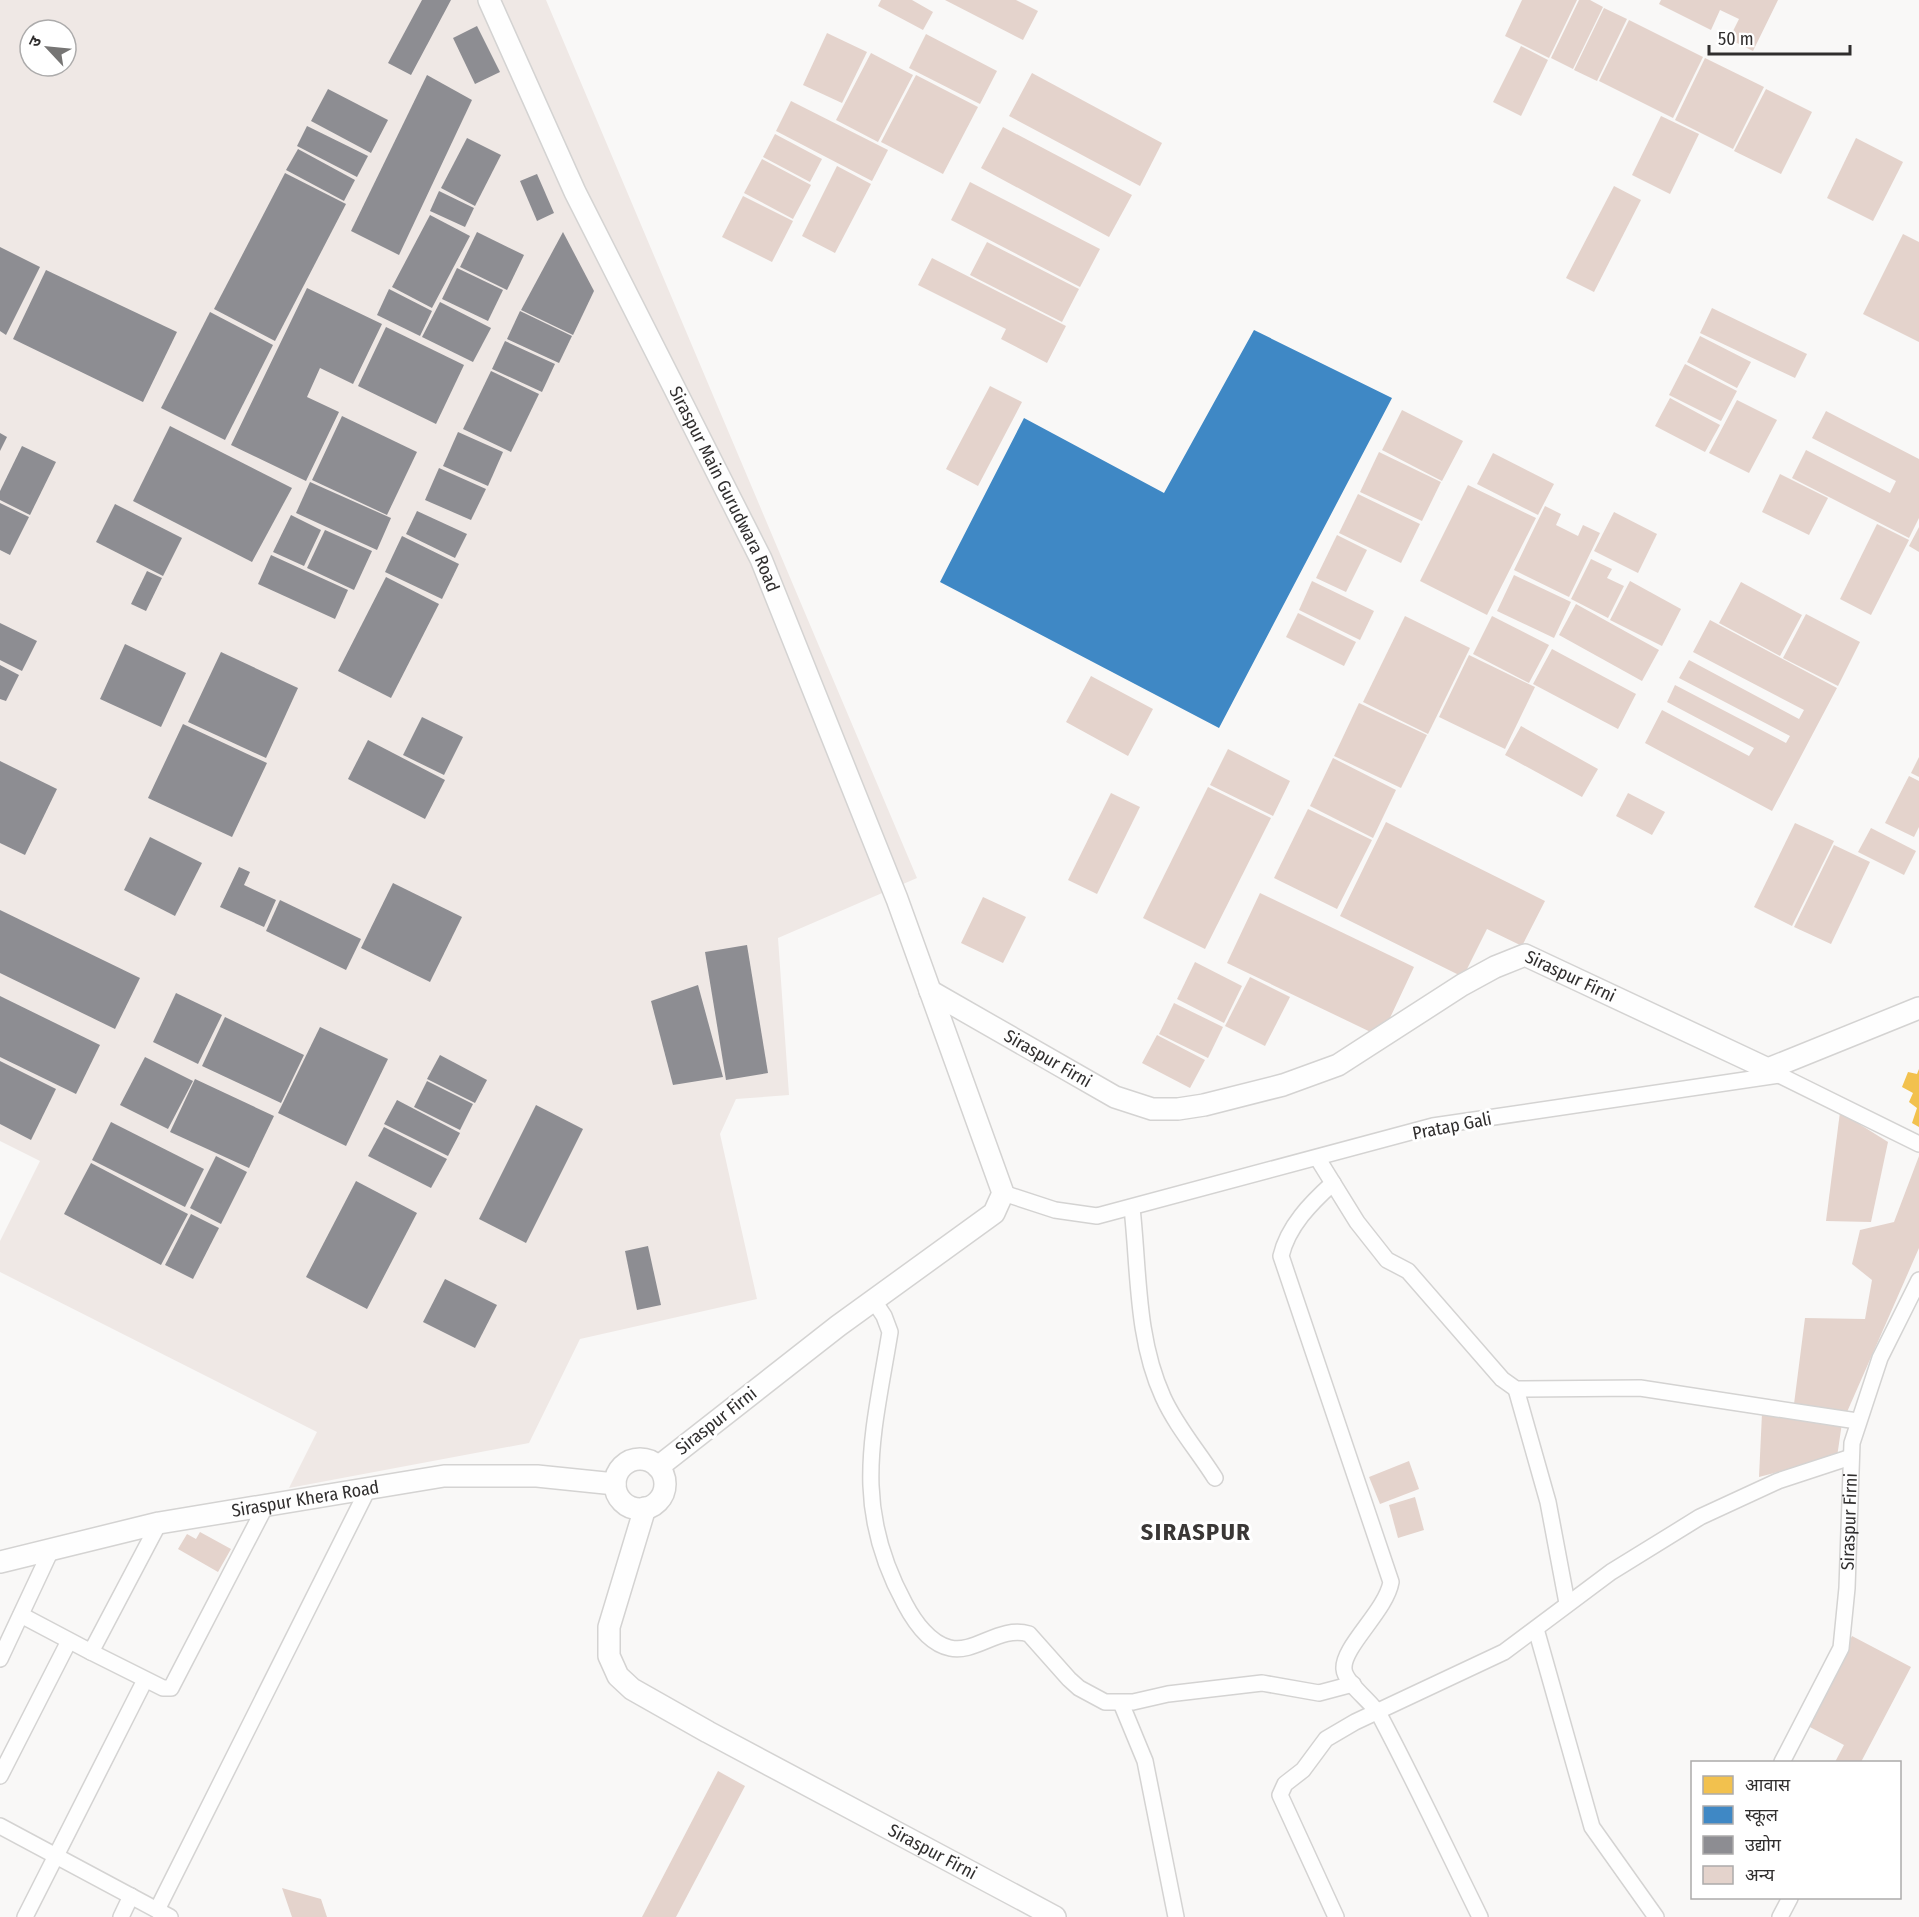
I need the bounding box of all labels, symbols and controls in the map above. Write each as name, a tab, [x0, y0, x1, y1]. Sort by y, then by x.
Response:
north arrow	[18, 18, 78, 78]
scale bar	[1709, 18, 1850, 56]
text: 50 m	[1718, 28, 1754, 50]
text: उ	[24, 33, 46, 50]
street label: Siraspur Main Gurudwara Road	[664, 383, 784, 595]
street label: Siraspur Firni	[1522, 946, 1619, 1007]
street label: Siraspur Firni	[1000, 1025, 1096, 1092]
street label: Pratap Gali	[1411, 1108, 1493, 1144]
street label: Siraspur Firni	[671, 1382, 761, 1460]
street label: Siraspur Firni	[1837, 1473, 1862, 1571]
street label: Siraspur Khera Road	[230, 1476, 381, 1522]
district label: SIRASPUR	[1141, 1518, 1251, 1546]
legend	[1691, 1761, 1901, 1899]
text: आवास	[1745, 1774, 1791, 1796]
text: स्कूल	[1745, 1804, 1779, 1827]
street label: Siraspur Firni	[884, 1819, 981, 1884]
text: उद्योग	[1745, 1834, 1782, 1856]
text: अन्य	[1745, 1864, 1775, 1886]

